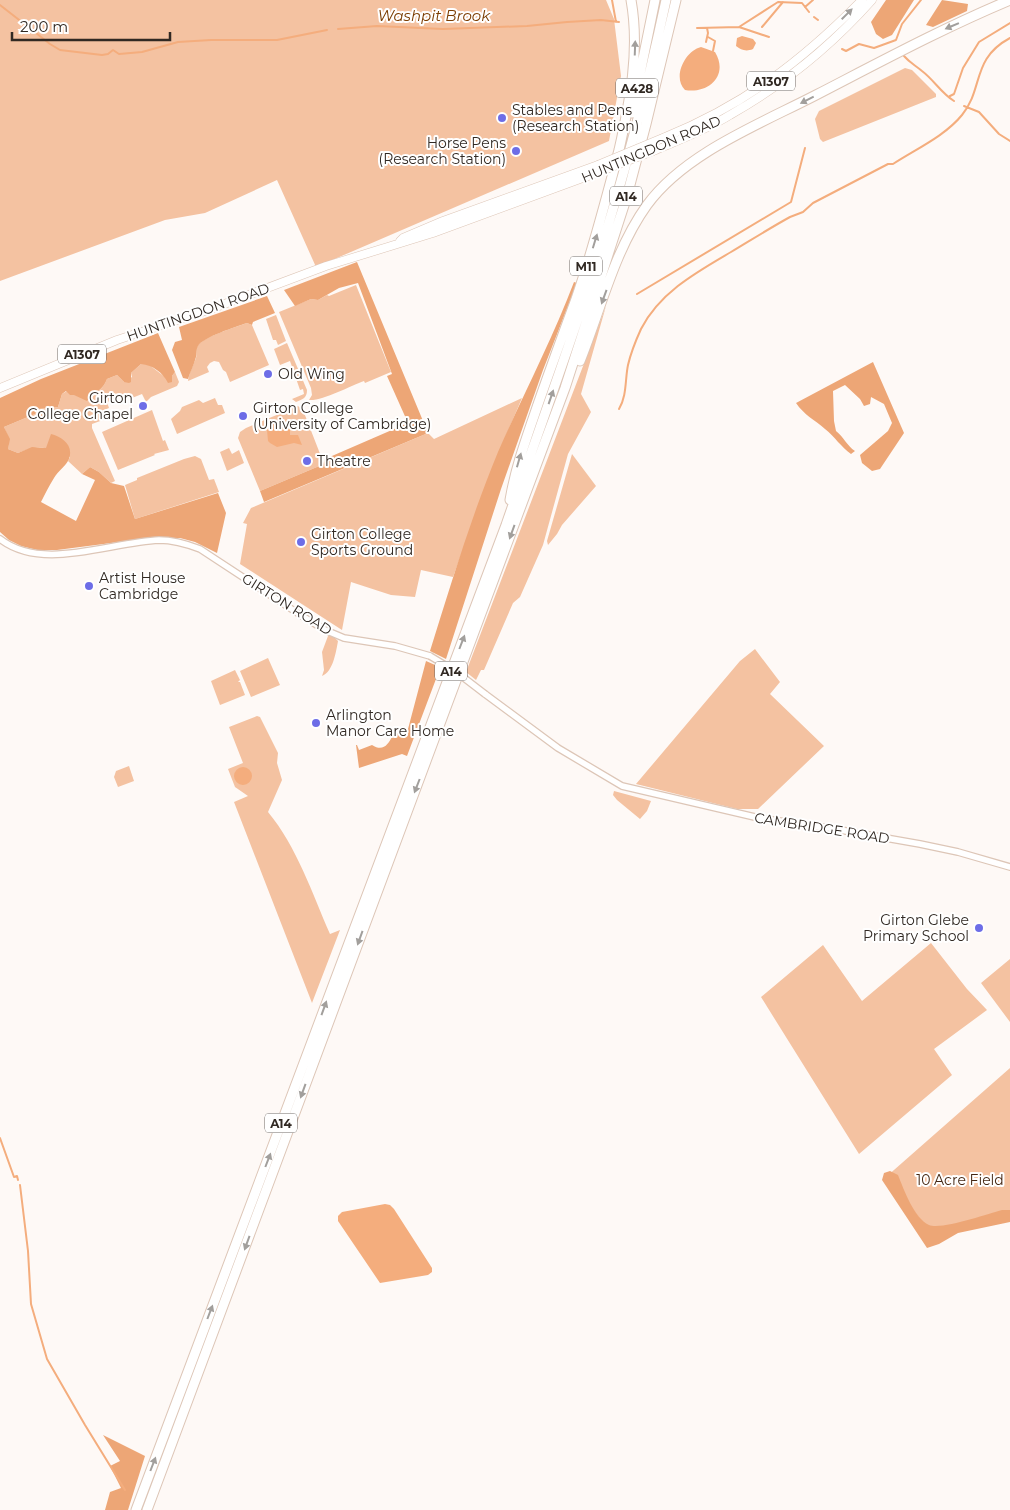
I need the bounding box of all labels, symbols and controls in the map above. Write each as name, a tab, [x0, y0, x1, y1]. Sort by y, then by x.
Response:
water label: Washpit Brook	[378, 6, 491, 25]
one-way arrow	[841, 9, 853, 21]
scale bar	[12, 10, 170, 42]
text: 200 m	[20, 17, 68, 36]
one-way arrow	[945, 22, 959, 30]
one-way arrow	[631, 39, 639, 55]
road number: A1307	[747, 72, 795, 90]
road number: A428	[616, 78, 658, 98]
one-way arrow	[800, 96, 814, 104]
place label: Stables and Pens (Research Station)	[512, 101, 639, 135]
street label: HUNTINGDON ROAD	[578, 111, 724, 187]
marker: Stables and Pens (Research Station)	[496, 112, 508, 124]
place label: Horse Pens (Research Station)	[379, 134, 506, 168]
marker: Horse Pens (Research Station)	[510, 145, 522, 157]
road number: A14	[610, 187, 642, 206]
one-way arrow	[591, 233, 599, 248]
road number: M11	[570, 256, 602, 276]
street label: HUNTINGDON ROAD	[124, 279, 272, 345]
one-way arrow	[600, 290, 608, 305]
road number: A1307	[58, 344, 106, 364]
place label: Old Wing	[278, 365, 345, 383]
marker: Old Wing	[262, 368, 274, 380]
place label: Girton College Chapel	[28, 389, 133, 423]
one-way arrow	[547, 389, 555, 404]
place label: Girton College (University of Cambridge)	[253, 399, 431, 433]
marker: Girton College Chapel	[137, 400, 149, 412]
marker: Girton College (University of Cambridge)	[237, 410, 249, 422]
place label: Theatre	[317, 452, 371, 470]
one-way arrow	[516, 453, 524, 468]
marker: Theatre	[301, 455, 313, 467]
place label: Girton College Sports Ground	[311, 525, 413, 559]
one-way arrow	[508, 525, 515, 540]
marker: Girton College Sports Ground	[295, 536, 307, 548]
place label: Artist House Cambridge	[99, 569, 185, 603]
street label: GIRTON ROAD	[239, 569, 335, 639]
marker: Artist House Cambridge	[83, 580, 95, 592]
one-way arrow	[458, 634, 466, 649]
road number: A14	[435, 661, 467, 680]
place label: Arlington Manor Care Home	[326, 706, 454, 740]
marker: Arlington Manor Care Home	[310, 717, 322, 729]
one-way arrow	[413, 779, 421, 794]
street label: CAMBRIDGE ROAD	[753, 808, 891, 848]
place label: Girton Glebe Primary School	[863, 911, 969, 945]
marker: Girton Glebe Primary School	[973, 922, 985, 934]
one-way arrow	[356, 931, 363, 946]
one-way arrow	[321, 1001, 329, 1015]
one-way arrow	[299, 1083, 306, 1098]
road number: A14	[265, 1114, 297, 1132]
one-way arrow	[264, 1153, 272, 1167]
park label: 10 Acre Field	[916, 1171, 1004, 1189]
one-way arrow	[242, 1236, 250, 1250]
one-way arrow	[207, 1305, 214, 1320]
one-way arrow	[150, 1457, 157, 1472]

